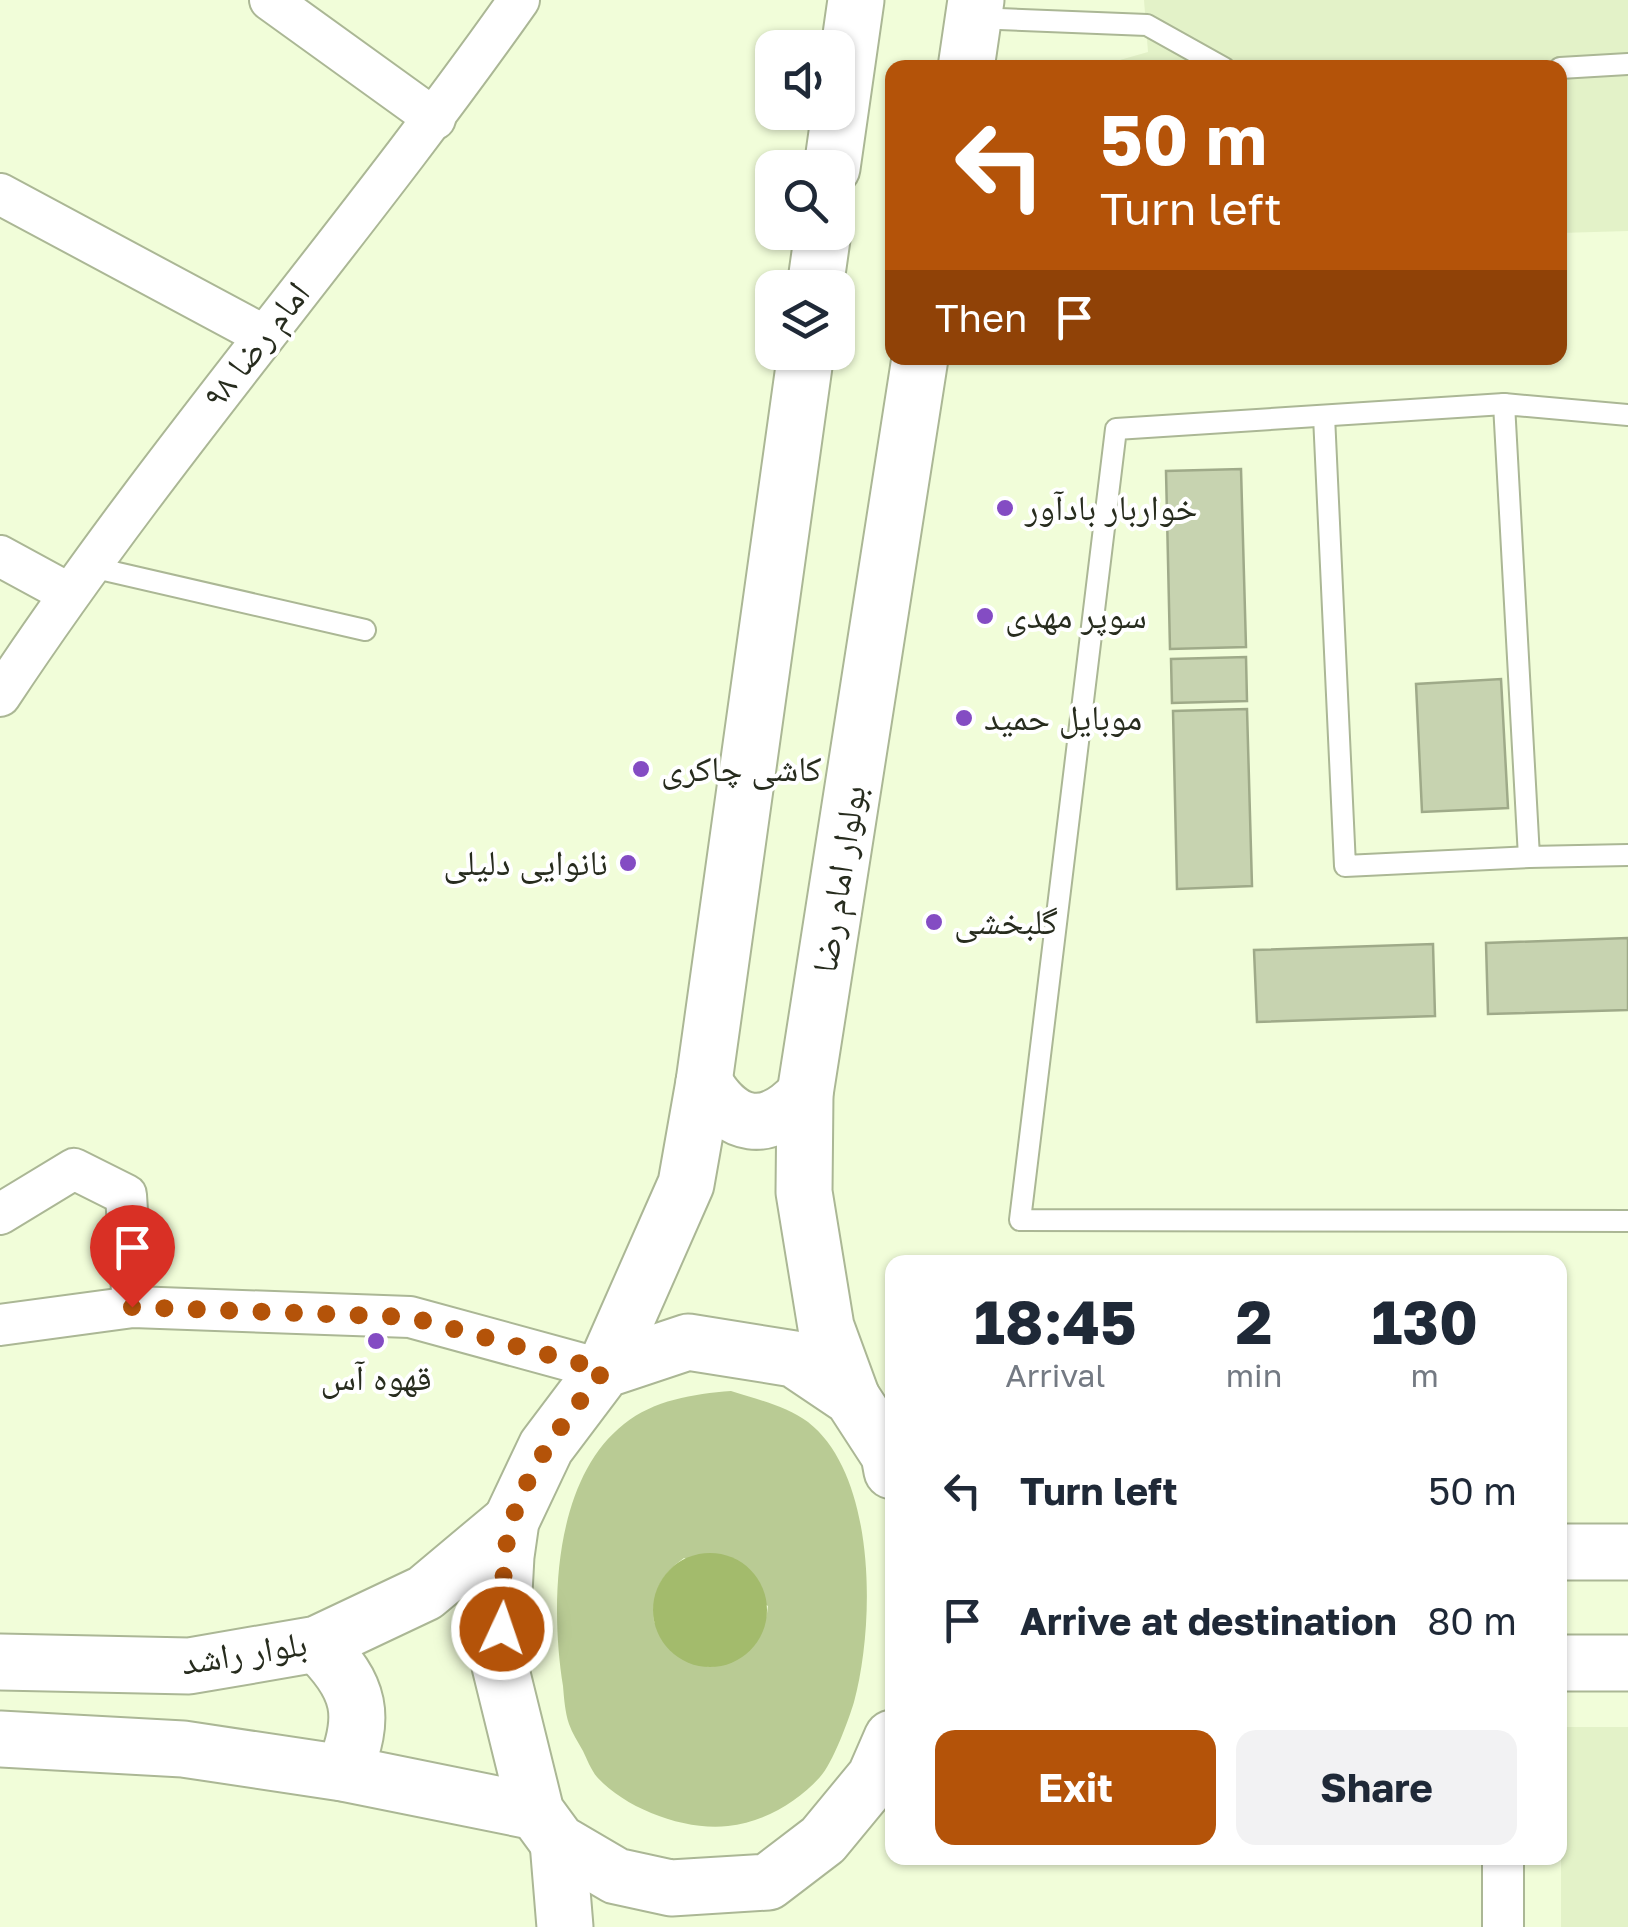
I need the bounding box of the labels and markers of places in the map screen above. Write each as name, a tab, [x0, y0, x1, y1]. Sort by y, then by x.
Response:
place label: خواربار بادآور	[1024, 486, 1197, 528]
marker: خواربار بادآور	[994, 497, 1016, 519]
place label: سوپر مهدی	[1005, 594, 1147, 637]
marker: سوپر مهدی	[974, 605, 996, 627]
place label: موبایل حمید	[984, 696, 1142, 739]
marker: موبایل حمید	[953, 707, 975, 729]
place label: کاشی چاکری	[661, 747, 822, 790]
marker: کاشی چاکری	[630, 758, 652, 780]
place label: نانوایی دلیلی	[443, 841, 608, 884]
marker: نانوایی دلیلی	[617, 852, 639, 874]
place label: گلبخشی	[954, 900, 1058, 943]
marker: گلبخشی	[923, 911, 945, 933]
pin	[90, 1205, 175, 1308]
marker: قهوه آس	[365, 1330, 387, 1352]
place label: قهوه آس	[320, 1356, 432, 1399]

